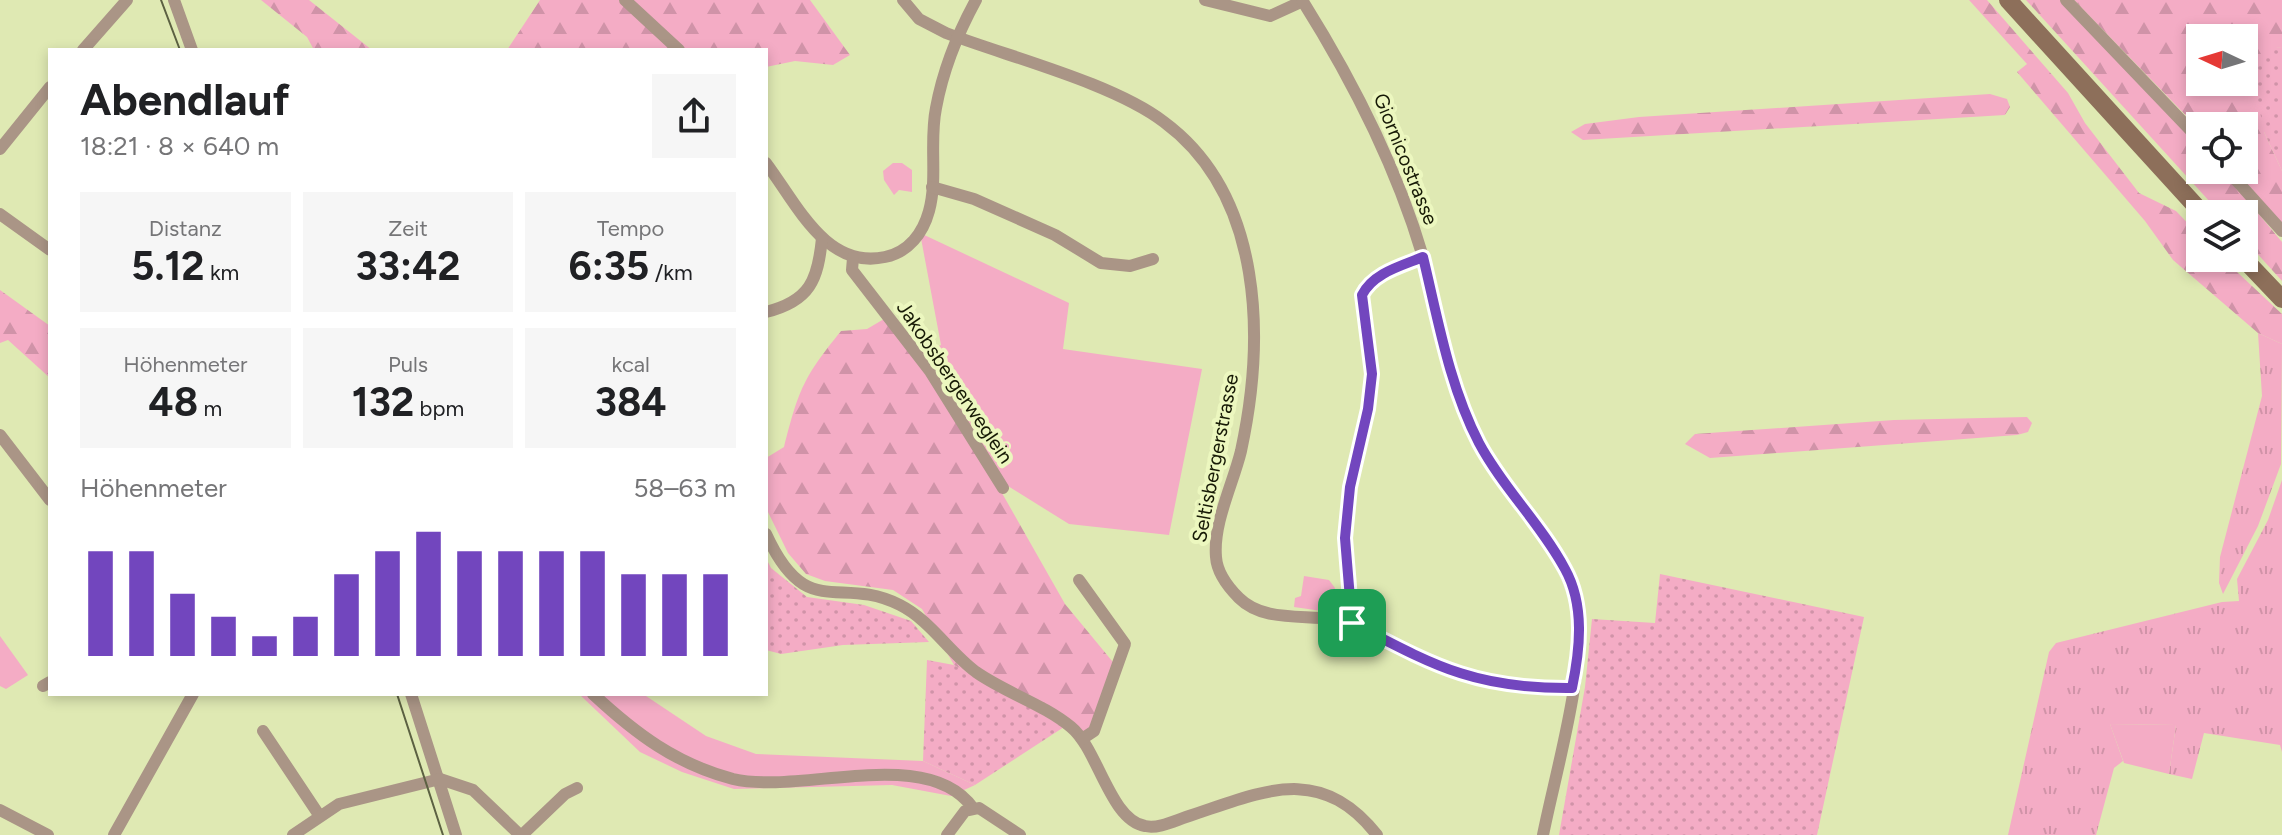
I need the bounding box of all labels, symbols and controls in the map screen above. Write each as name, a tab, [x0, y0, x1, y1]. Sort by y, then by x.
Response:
north arrow	[2186, 24, 2258, 96]
map controls	[2186, 24, 2258, 272]
text: Abendlauf	[80, 73, 290, 126]
button: share	[652, 74, 736, 158]
street label: Giornicostrasse	[1369, 90, 1443, 228]
button: locate	[2186, 112, 2258, 184]
text: 18:21 · 8 × 640 m	[80, 130, 279, 162]
button: layers	[2186, 200, 2258, 272]
text: Distanz	[149, 215, 222, 242]
text: Zeit	[388, 215, 428, 242]
text: Tempo	[597, 215, 664, 242]
text: 5.12	[131, 242, 205, 290]
text: 33:42	[355, 242, 460, 290]
text: 6:35	[569, 242, 649, 290]
text: km	[205, 259, 239, 286]
text: /km	[649, 259, 693, 286]
street label: Jakobsbergerweglein	[892, 296, 1018, 468]
text: Höhenmeter	[123, 351, 247, 378]
text: Puls	[388, 351, 428, 378]
text: kcal	[611, 351, 650, 378]
street label: Seltisbergerstrasse	[1187, 372, 1243, 544]
text: 48	[148, 378, 198, 426]
text: 132	[352, 378, 414, 426]
text: 384	[595, 378, 667, 426]
text: m	[198, 395, 222, 422]
text: bpm	[414, 395, 464, 422]
text: Höhenmeter	[80, 472, 227, 504]
text: 58–63 m	[633, 472, 736, 504]
pin	[1318, 589, 1386, 657]
icon: arrive	[1330, 601, 1374, 645]

